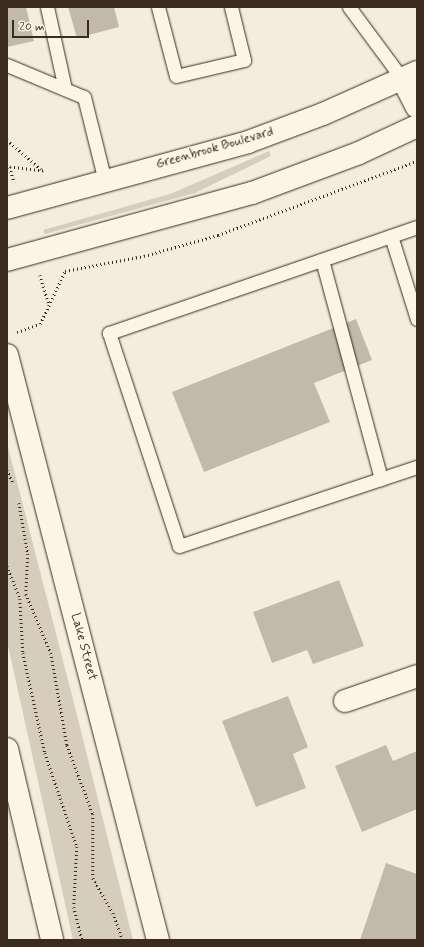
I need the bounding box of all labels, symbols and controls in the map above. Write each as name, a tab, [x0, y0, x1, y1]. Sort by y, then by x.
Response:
scale bar	[14, 12, 91, 38]
text: 20 m	[19, 19, 45, 35]
street label: Greenbrook Boulevard	[155, 125, 275, 173]
street label: Lake Street	[67, 612, 99, 682]

